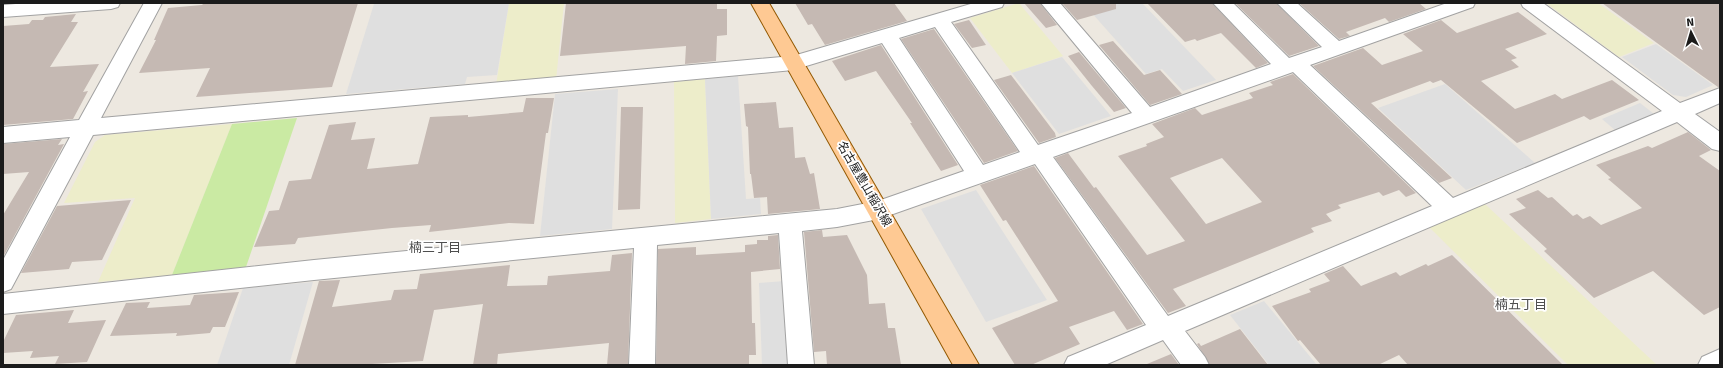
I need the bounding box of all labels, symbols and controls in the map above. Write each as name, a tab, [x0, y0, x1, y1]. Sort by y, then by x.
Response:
north arrow	[1671, 12, 1711, 52]
text: N	[1686, 16, 1695, 29]
street label: 名古屋豊山稲沢線	[834, 139, 894, 229]
district label: 楠三丁目	[409, 240, 461, 256]
district label: 楠五丁目	[1495, 297, 1547, 313]

